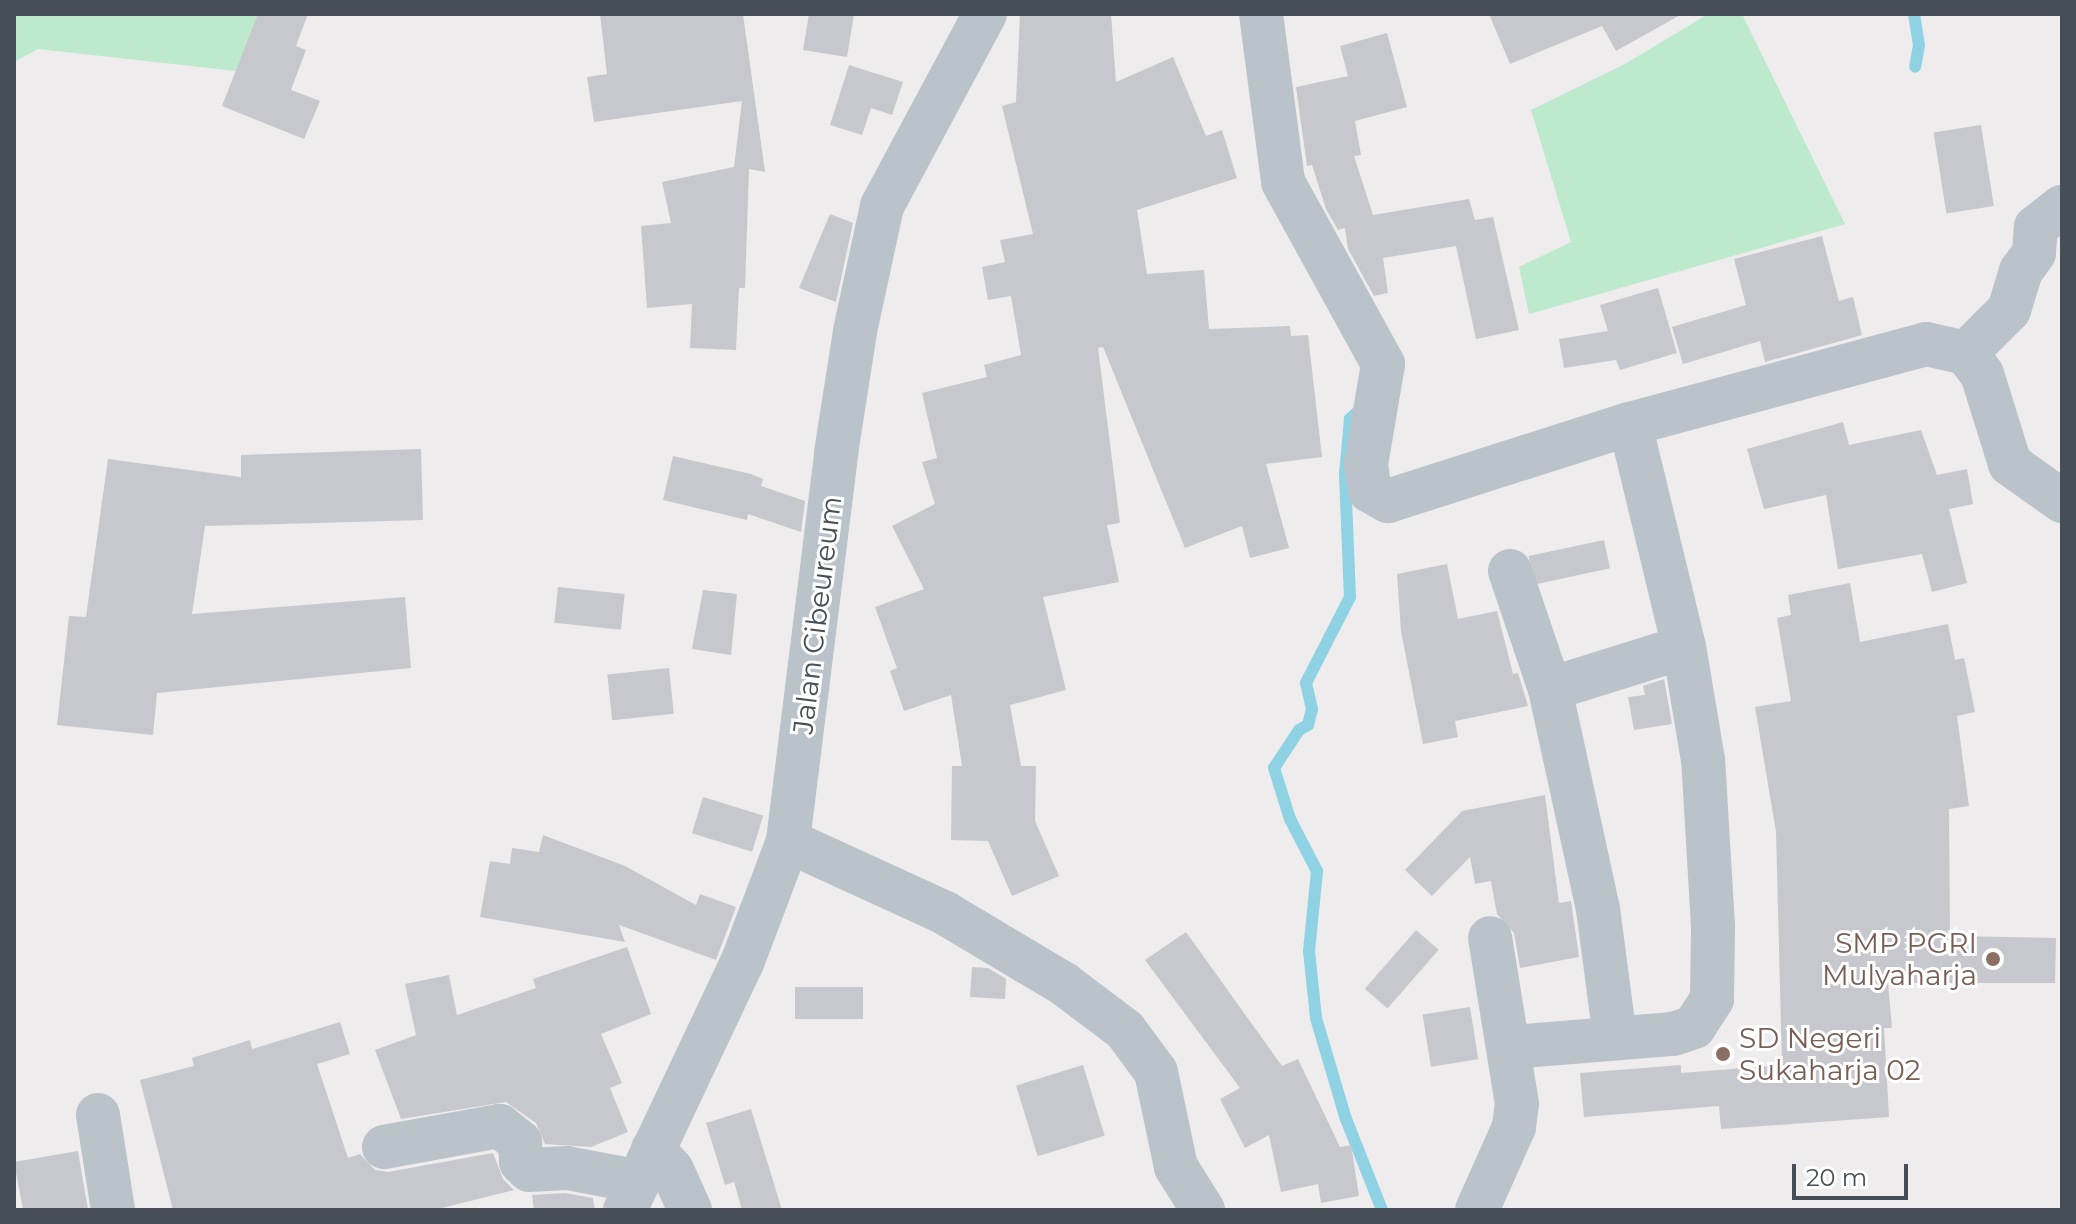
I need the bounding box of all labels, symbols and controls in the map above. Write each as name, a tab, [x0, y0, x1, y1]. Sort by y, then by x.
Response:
street label: Jalan Cibeureum	[786, 494, 848, 736]
place label: SMP PGRI Mulyaharja	[1822, 926, 1977, 992]
marker: SMP PGRI Mulyaharja	[1984, 950, 2002, 968]
place label: SD Negeri Sukaharja 02	[1739, 1021, 1921, 1087]
marker: SD Negeri Sukaharja 02	[1714, 1045, 1732, 1063]
scale bar	[1796, 1148, 1912, 1198]
text: 20 m	[1806, 1163, 1867, 1192]

